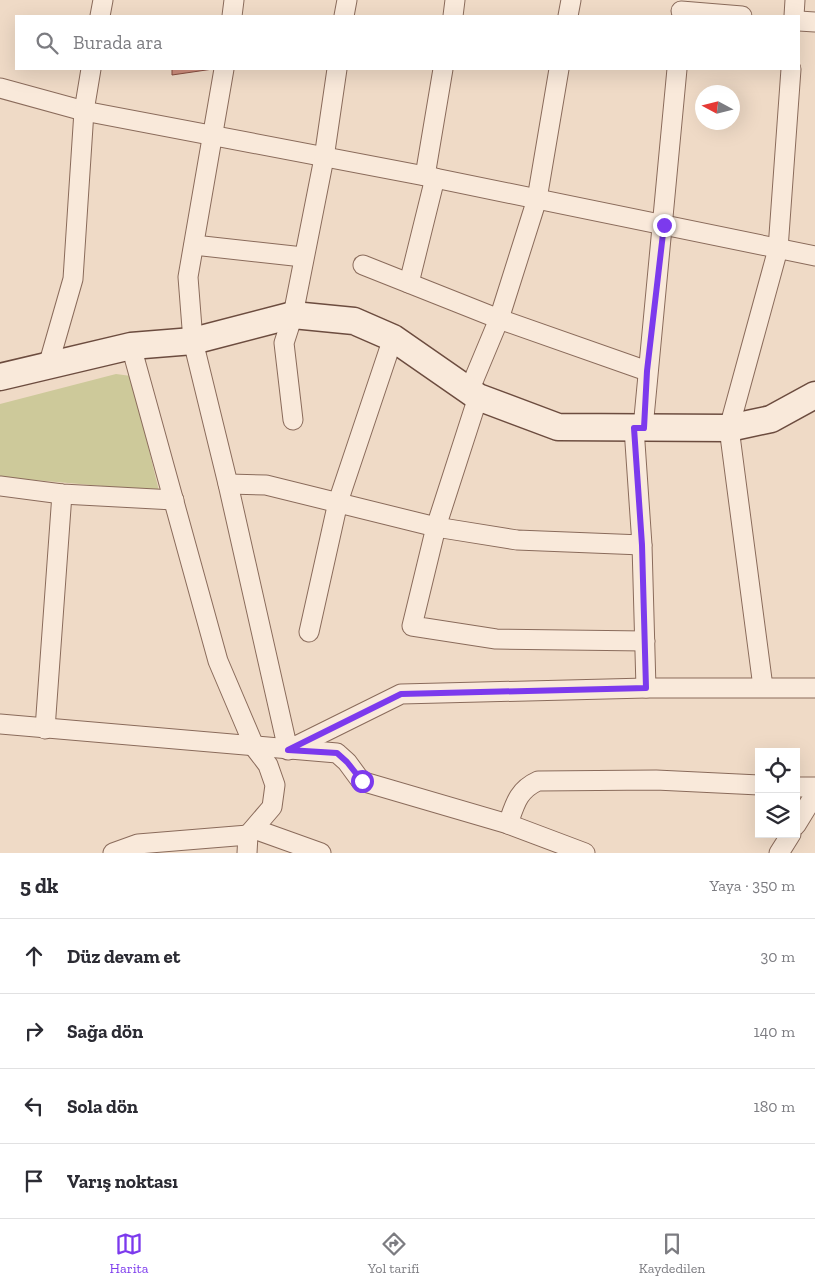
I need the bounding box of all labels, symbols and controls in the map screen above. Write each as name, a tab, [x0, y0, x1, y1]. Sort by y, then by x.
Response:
search box	[15, 15, 800, 70]
icon: search	[33, 29, 61, 57]
text: Burada ara	[73, 31, 163, 54]
north arrow	[695, 85, 740, 130]
route end	[653, 214, 676, 237]
map controls	[755, 748, 800, 838]
button: locate	[755, 748, 800, 793]
route start	[351, 770, 374, 793]
button: layers	[755, 793, 800, 838]
text: 5 dk	[20, 873, 58, 898]
text: Yaya · 350 m	[710, 876, 795, 895]
icon: ahead	[20, 942, 48, 970]
text: Düz devam et	[67, 945, 180, 968]
text: 30 m	[761, 947, 795, 966]
icon: right	[20, 1017, 48, 1045]
text: Sağa dön	[67, 1020, 143, 1043]
text: 140 m	[754, 1022, 795, 1041]
icon: left	[20, 1092, 48, 1120]
text: Sola dön	[67, 1095, 138, 1118]
text: 180 m	[754, 1097, 795, 1116]
icon: arrive	[20, 1167, 48, 1195]
text: Varış noktası	[67, 1170, 178, 1193]
tab: Harita	[110, 1230, 149, 1277]
tab: Yol tarifi	[368, 1230, 420, 1277]
tab: Kaydedilen	[639, 1230, 705, 1277]

